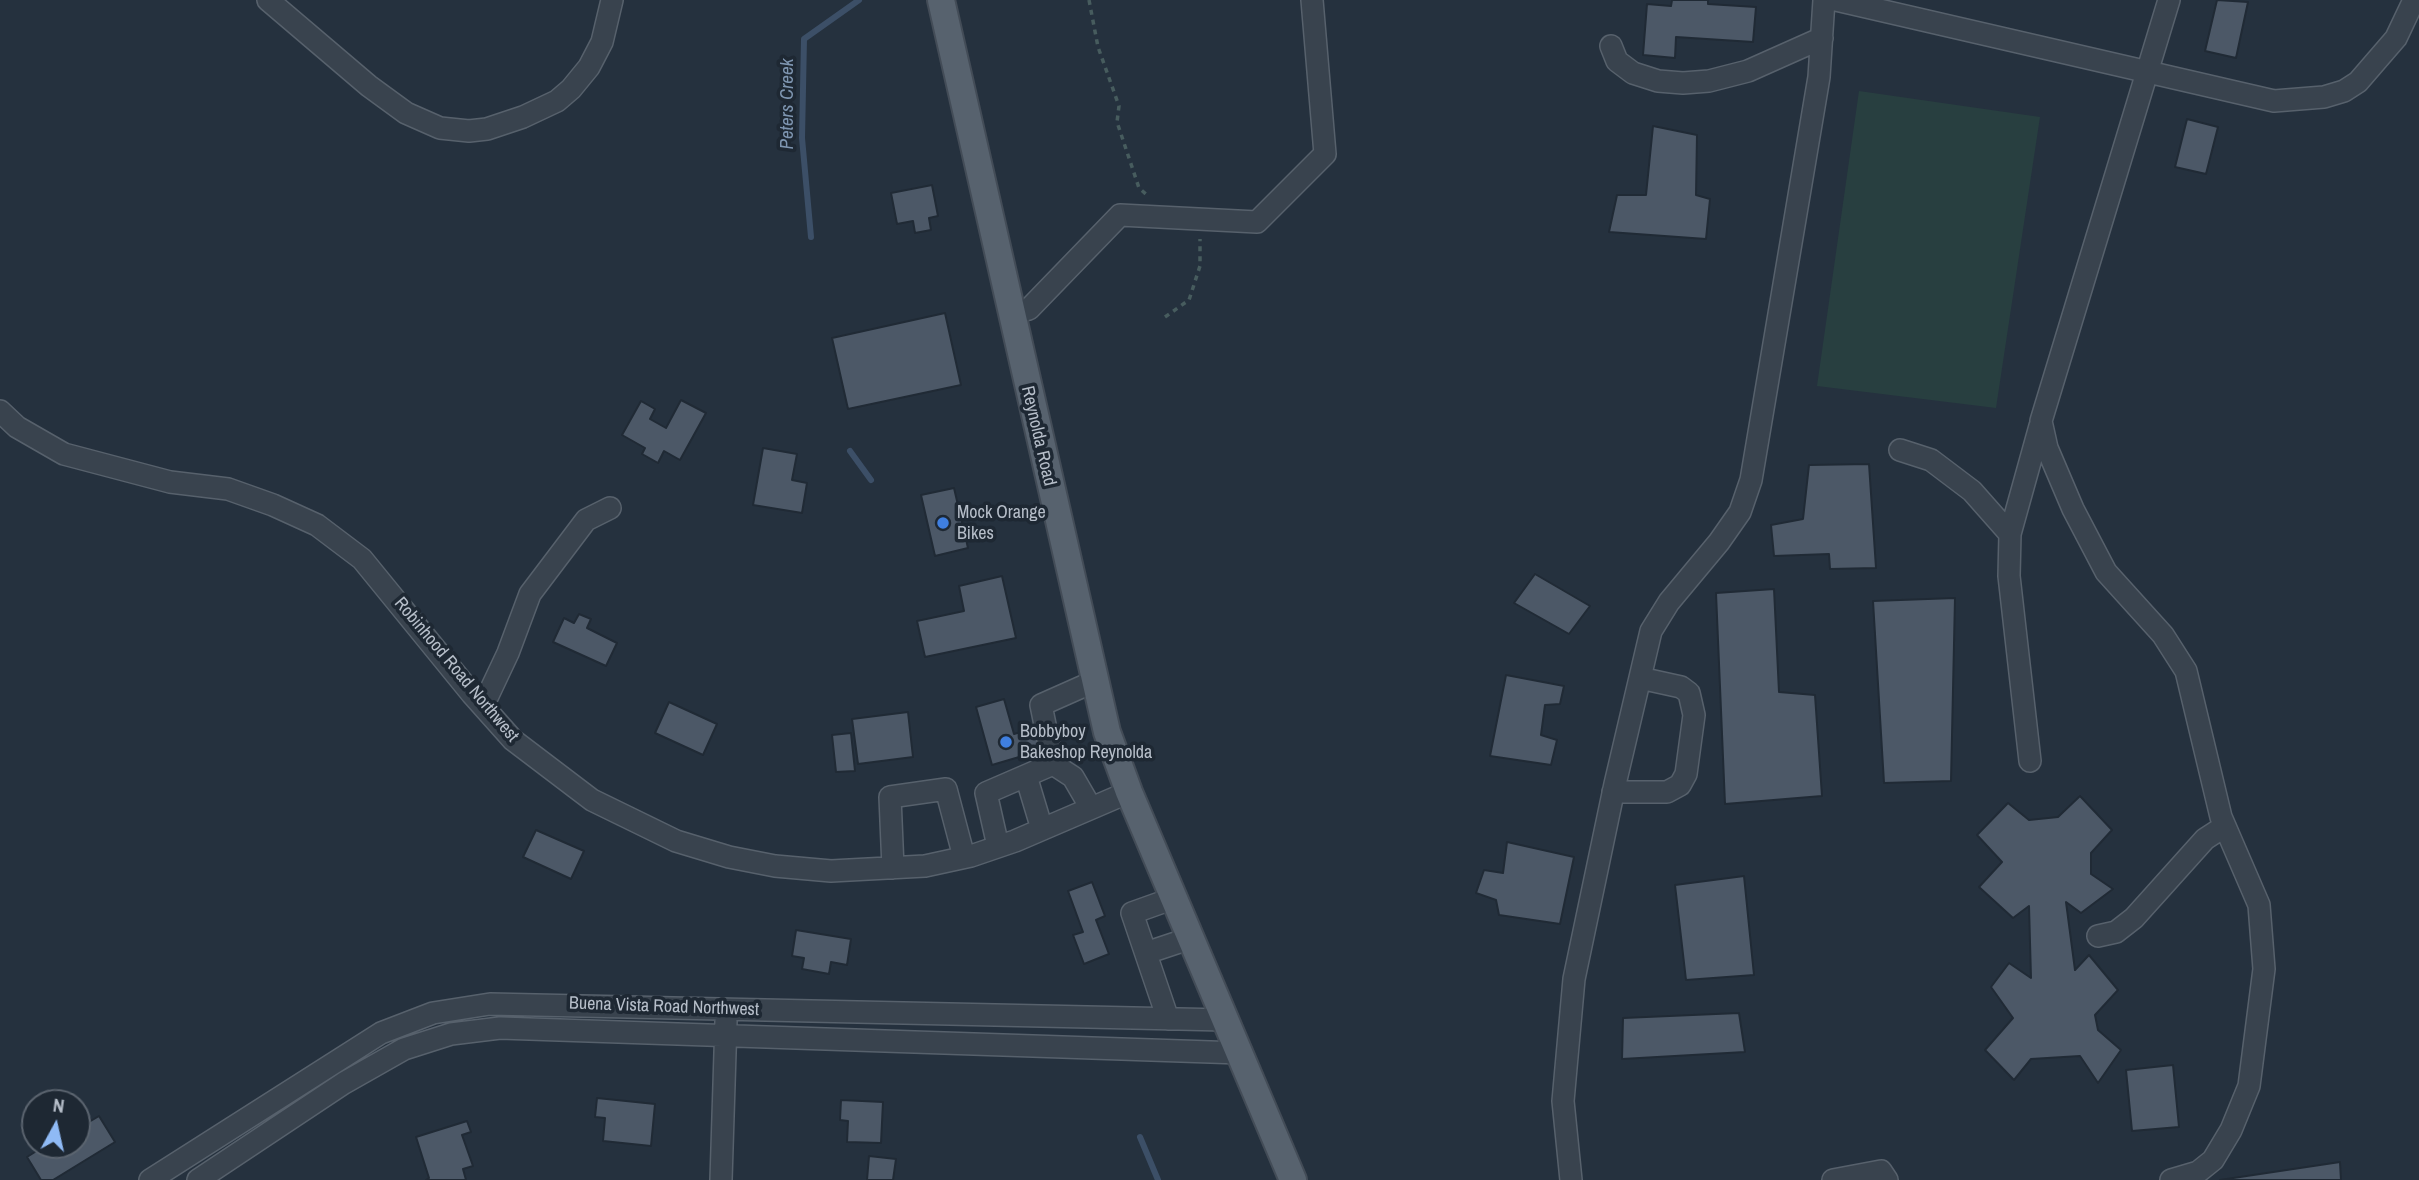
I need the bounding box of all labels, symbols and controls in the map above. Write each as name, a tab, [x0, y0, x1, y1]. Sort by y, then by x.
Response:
water label: Peters Creek	[777, 59, 799, 149]
street label: Reynolda Road	[1016, 384, 1060, 488]
place label: Mock Orange Bikes	[957, 502, 1046, 544]
marker: Mock Orange Bikes	[935, 515, 951, 531]
street label: Robinhood Road Northwest	[389, 593, 523, 747]
place label: Bobbyboy Bakeshop Reynolda	[1020, 721, 1152, 764]
marker: Bobbyboy Bakeshop Reynolda	[998, 734, 1014, 750]
street label: Buena Vista Road Northwest	[569, 993, 759, 1021]
north arrow	[21, 1089, 91, 1159]
text: N	[51, 1092, 66, 1119]

